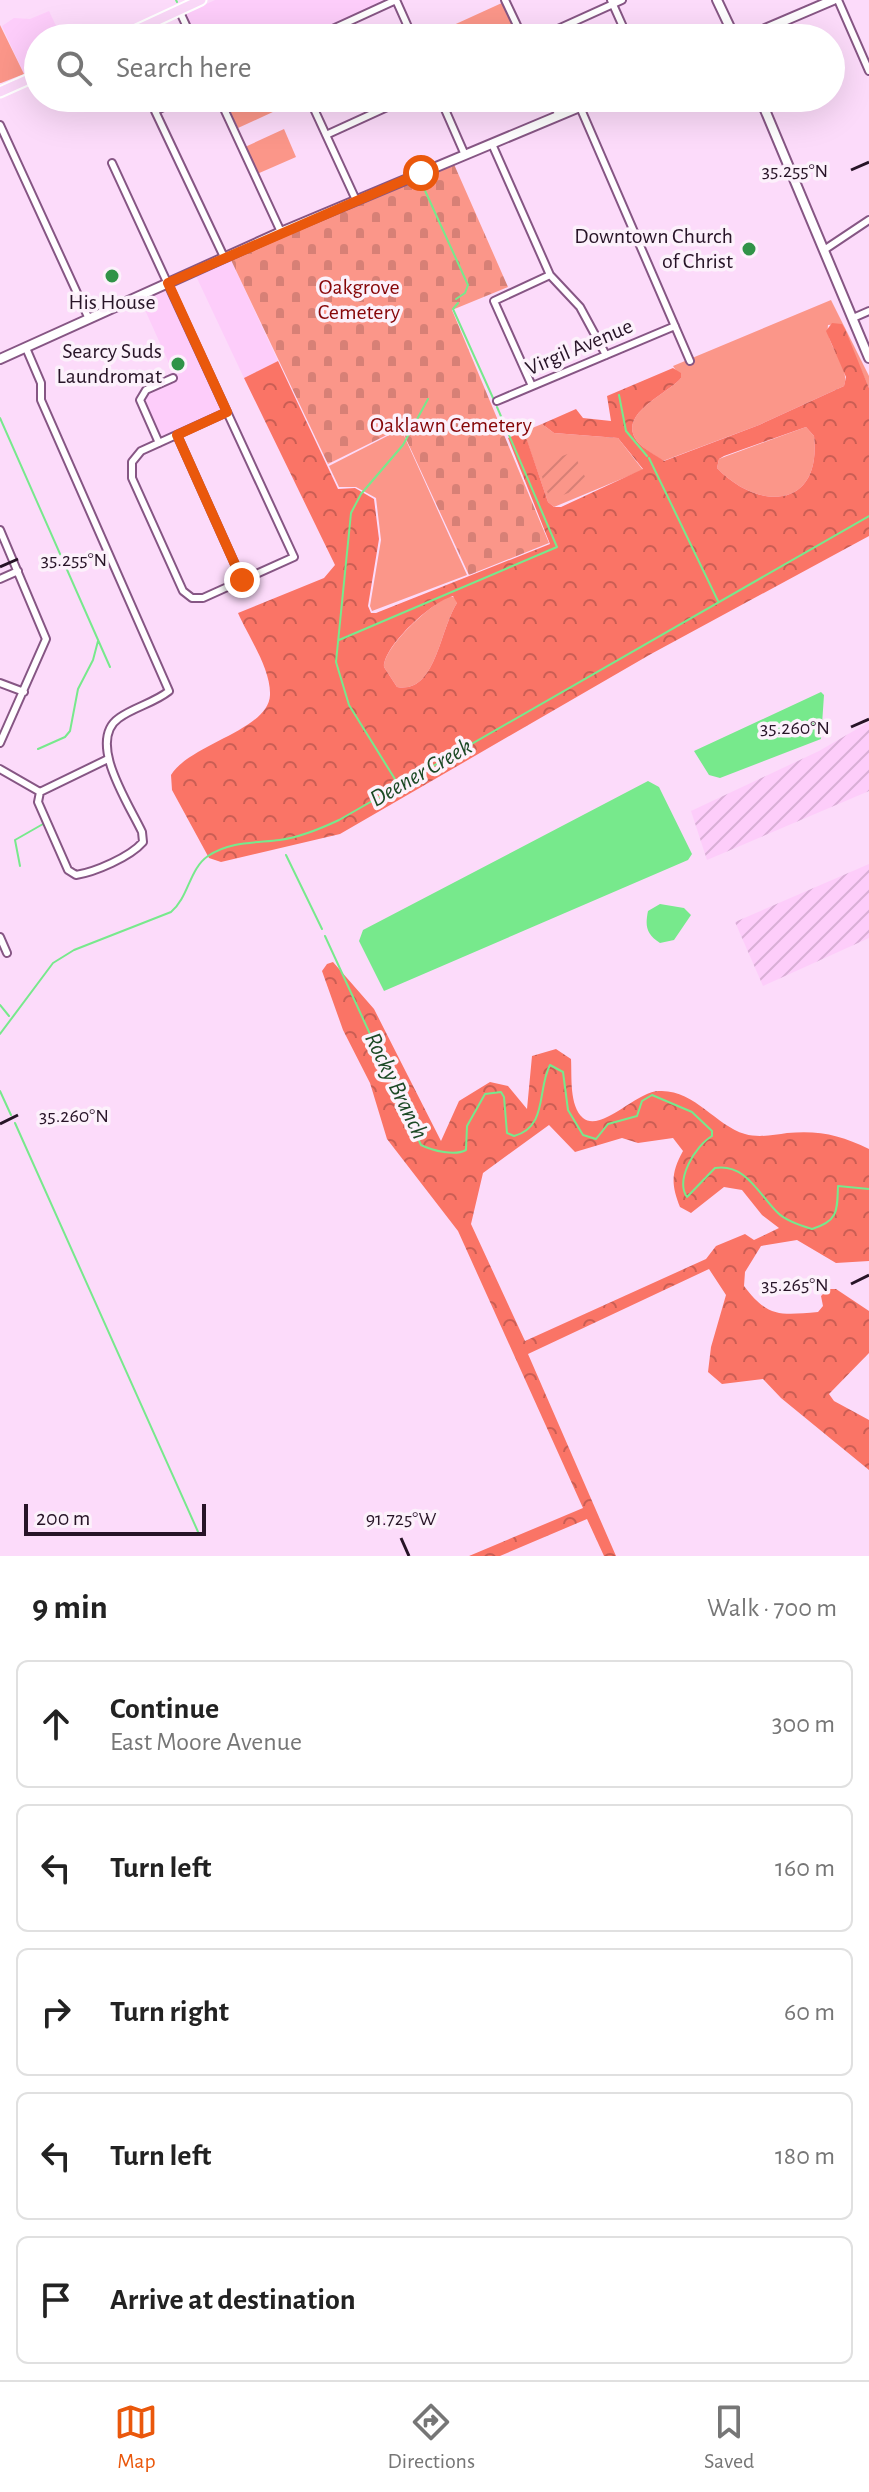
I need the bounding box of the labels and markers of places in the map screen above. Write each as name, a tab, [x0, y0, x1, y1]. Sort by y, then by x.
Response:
place label: Downtown Church of Christ	[574, 225, 733, 272]
marker: Downtown Church of Christ	[740, 240, 758, 258]
marker: His House	[103, 267, 121, 285]
place label: His House	[68, 291, 156, 313]
place label: Searcy Suds Laundromat	[56, 340, 162, 387]
marker: Searcy Suds Laundromat	[169, 355, 187, 373]

